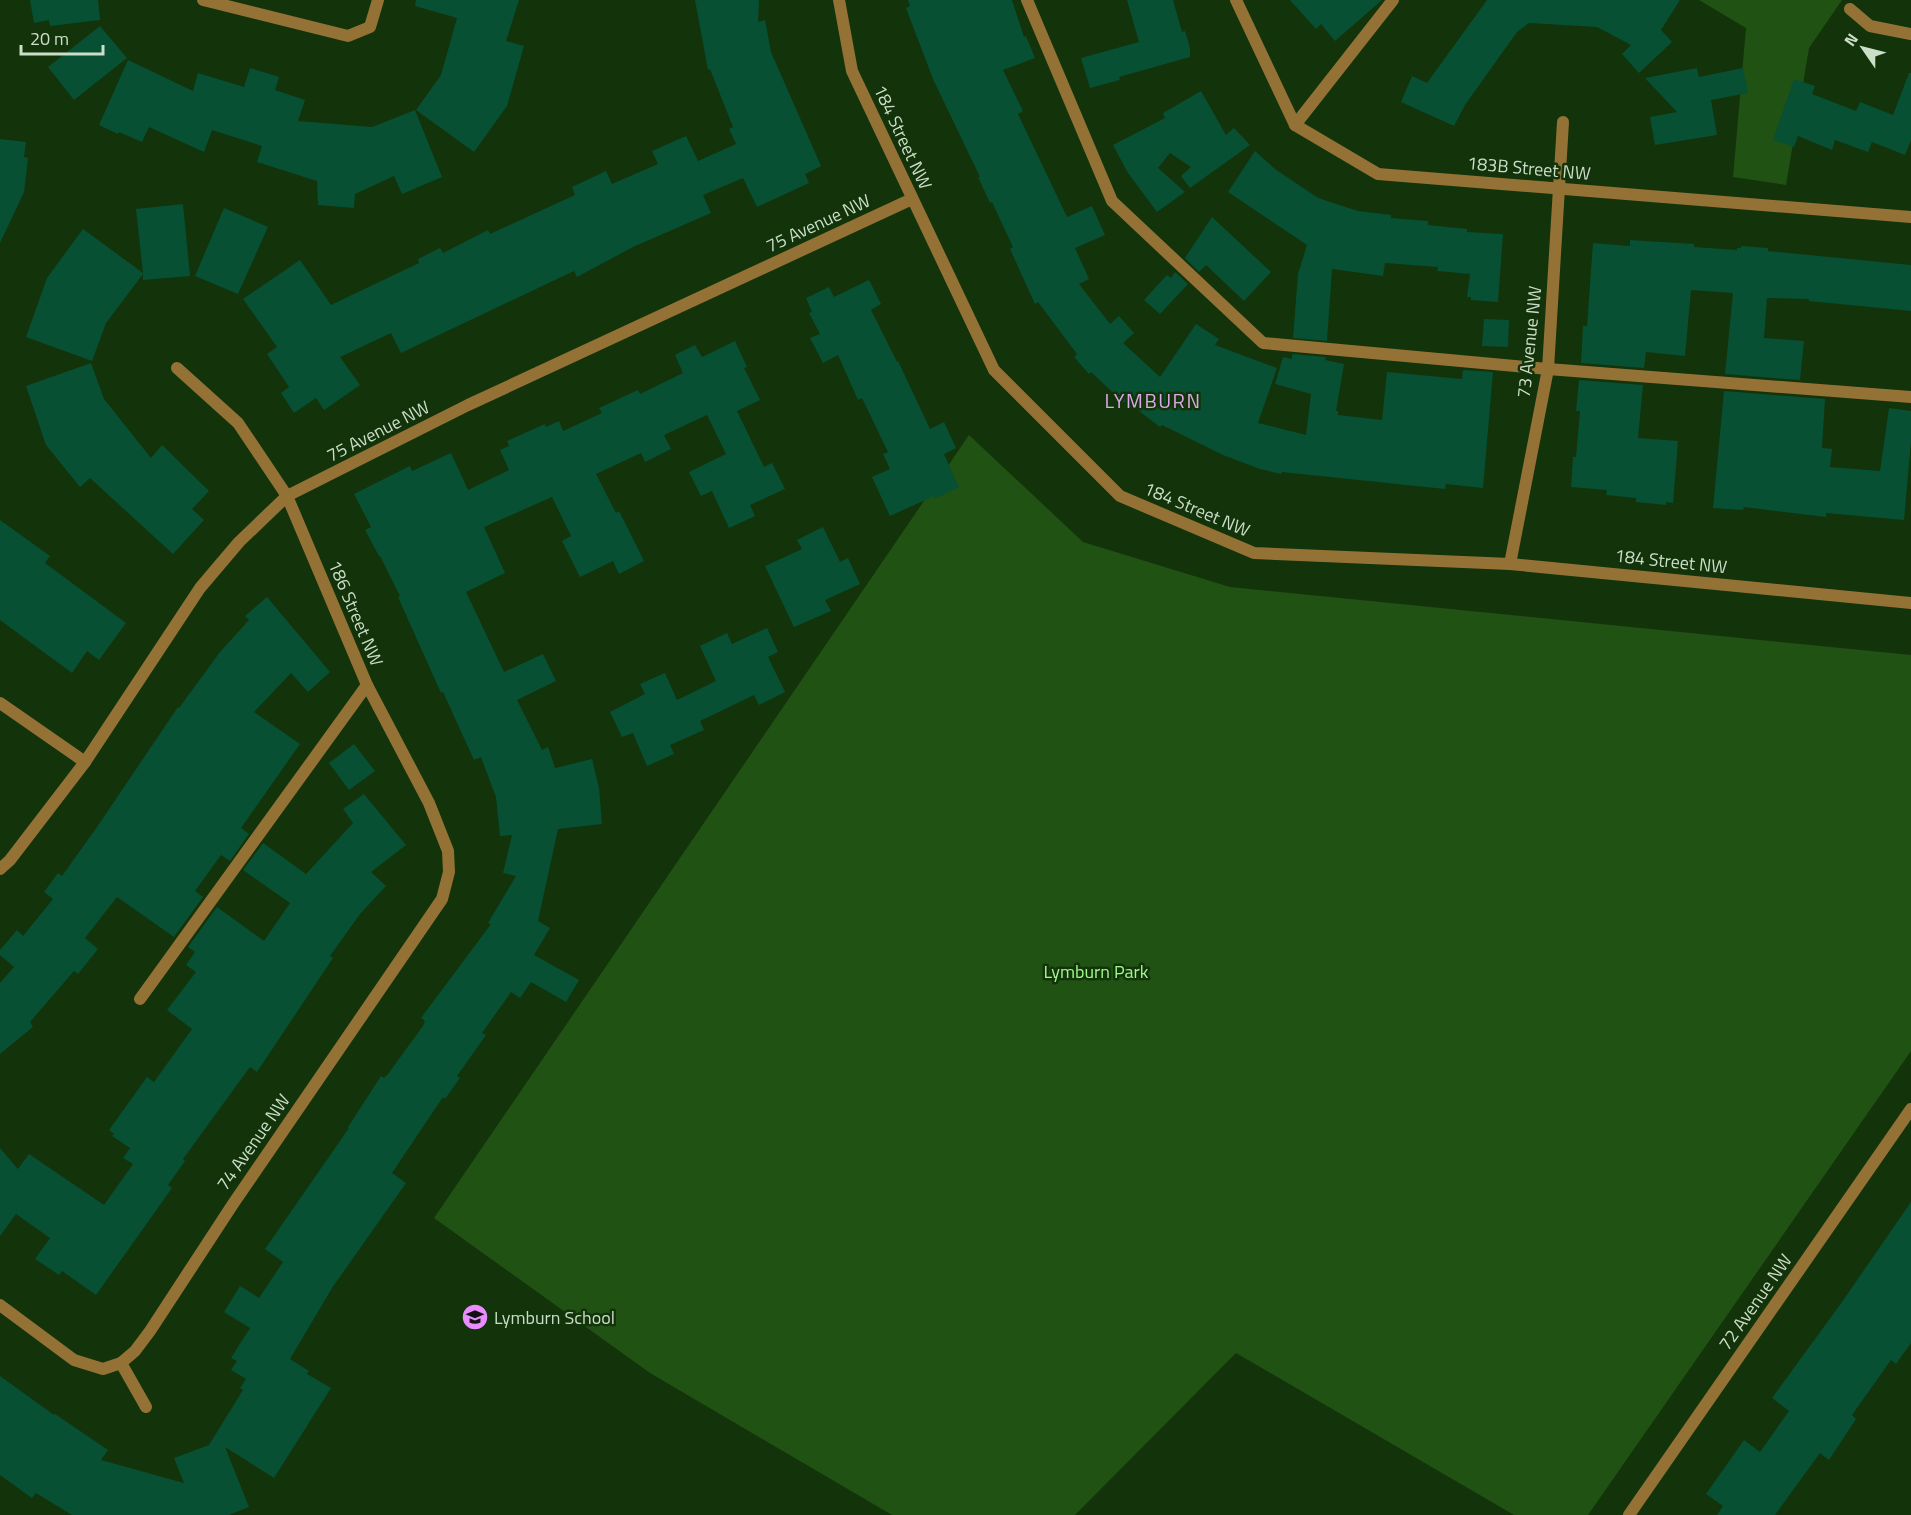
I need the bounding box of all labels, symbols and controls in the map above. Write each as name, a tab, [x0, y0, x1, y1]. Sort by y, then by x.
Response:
scale bar	[21, 18, 104, 56]
north arrow	[1833, 18, 1893, 78]
text: 20 m	[30, 25, 69, 52]
text: N	[1838, 28, 1864, 51]
street label: 184 Street NW	[867, 80, 939, 194]
street label: 183B Street NW	[1466, 149, 1592, 187]
street label: 75 Avenue NW	[761, 187, 875, 259]
street label: 73 Avenue NW	[1510, 285, 1548, 399]
district label: LYMBURN	[1105, 385, 1201, 416]
street label: 75 Avenue NW	[322, 393, 434, 469]
street label: 184 Street NW	[1140, 475, 1254, 543]
street label: 184 Street NW	[1614, 542, 1728, 580]
street label: 186 Street NW	[322, 556, 390, 670]
park label: Lymburn Park	[1044, 958, 1149, 985]
street label: 74 Avenue NW	[210, 1088, 296, 1196]
street label: 72 Avenue NW	[1712, 1248, 1798, 1356]
school or university icon: Lymburn School	[460, 1302, 490, 1332]
place label: Lymburn School	[494, 1304, 615, 1331]

